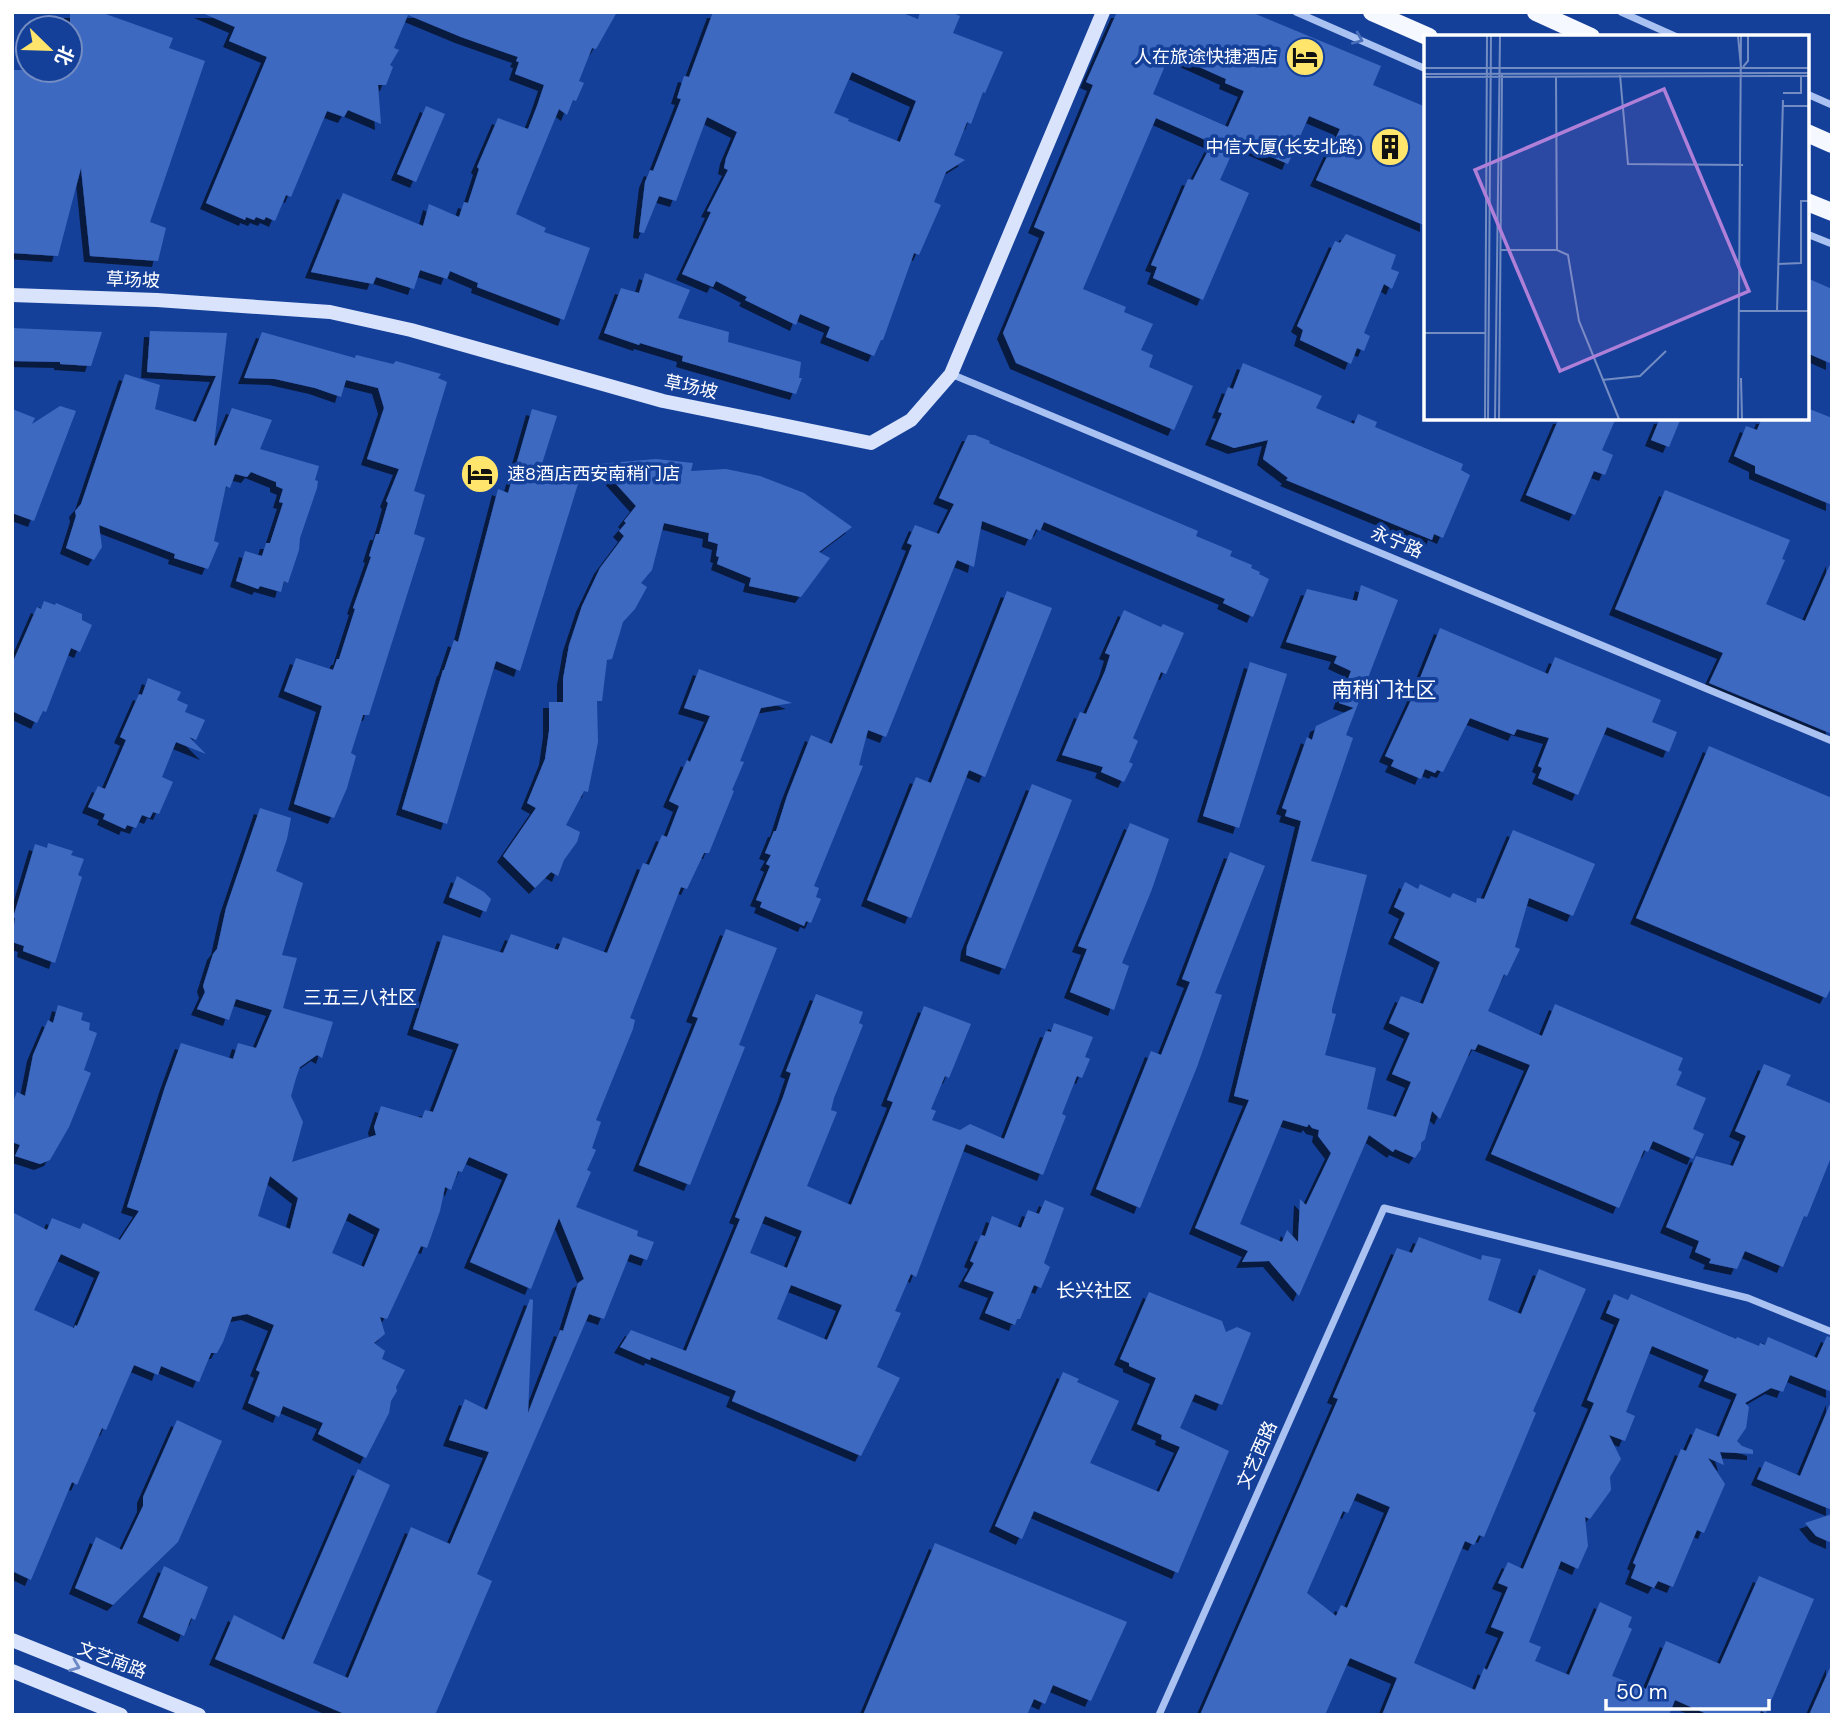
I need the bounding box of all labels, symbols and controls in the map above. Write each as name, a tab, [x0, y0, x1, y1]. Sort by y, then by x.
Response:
north arrow	[14, 14, 84, 84]
one-way arrow	[1352, 31, 1364, 45]
inset map	[1424, 35, 1809, 420]
hotel icon: 人在旅途快捷酒店	[1284, 36, 1326, 78]
text: 北	[49, 42, 79, 69]
place label: 人在旅途快捷酒店	[1134, 45, 1278, 69]
building icon: 中信大厦(长安北路)	[1369, 126, 1411, 168]
place label: 中信大厦(长安北路)	[1206, 135, 1363, 159]
street label: 草场坡	[106, 267, 160, 293]
street label: 草场坡	[662, 370, 720, 404]
hotel icon: 速8酒店西安南稍门店	[459, 453, 501, 495]
place label: 速8酒店西安南稍门店	[507, 462, 680, 486]
street label: 永宁路	[1367, 520, 1427, 564]
district label: 南稍门社区	[1332, 676, 1437, 704]
district label: 三五三八社区	[303, 985, 417, 1010]
district label: 长兴社区	[1056, 1278, 1132, 1303]
street label: 文艺西路	[1231, 1417, 1283, 1493]
street label: 文艺南路	[74, 1636, 150, 1684]
one-way arrow	[69, 1658, 81, 1672]
scale bar	[1606, 1668, 1769, 1712]
text: 50 m	[1616, 1678, 1667, 1706]

